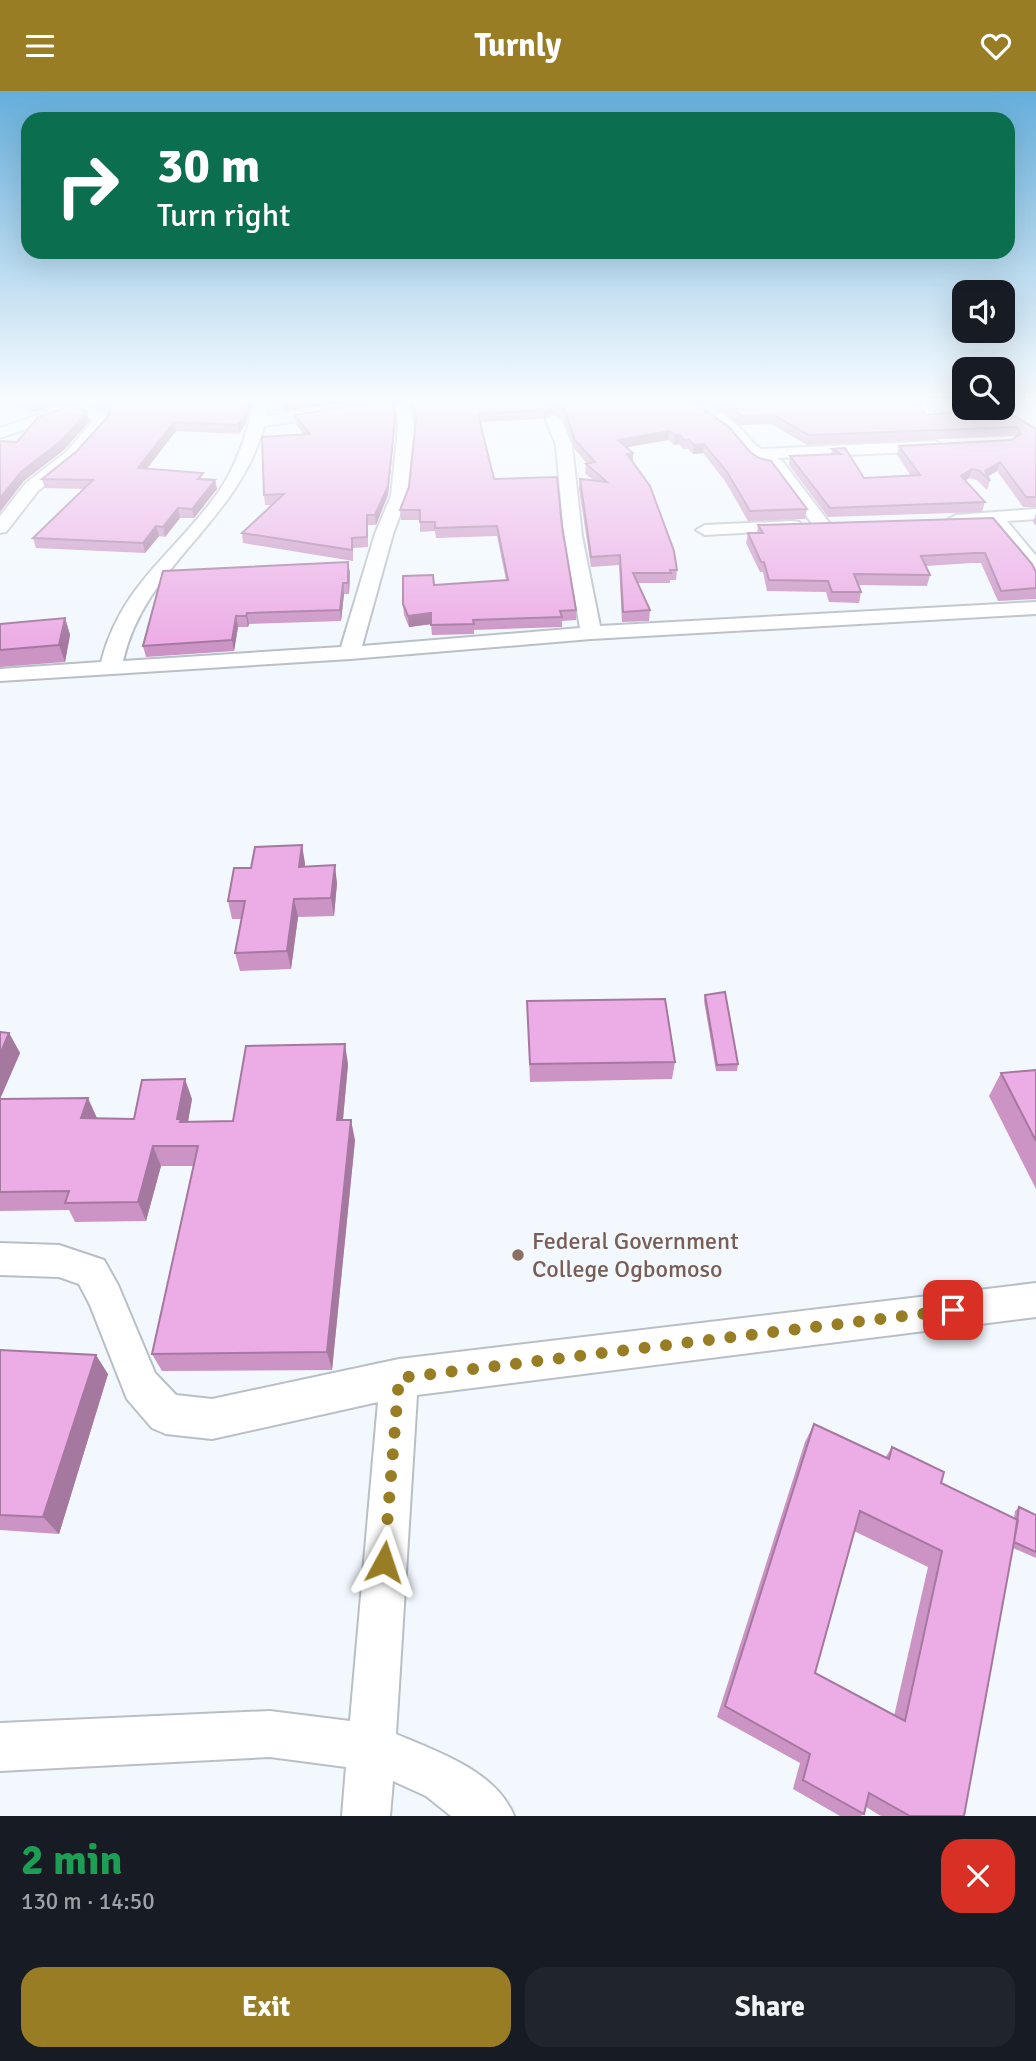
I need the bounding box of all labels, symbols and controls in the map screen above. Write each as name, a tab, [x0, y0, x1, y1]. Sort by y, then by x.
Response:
text: Turnly	[475, 26, 561, 65]
icon: menu	[21, 27, 59, 65]
icon: heart	[977, 27, 1015, 65]
text: 30 m	[157, 136, 260, 196]
icon: right	[42, 140, 133, 231]
text: Turn right	[157, 196, 290, 235]
map controls	[952, 280, 1015, 420]
button: sound	[952, 280, 1015, 343]
button: search	[952, 357, 1015, 420]
place label: Federal Government College Ogbomoso	[532, 1226, 739, 1284]
marker: Federal Government College Ogbomoso	[510, 1247, 526, 1263]
pin	[923, 1280, 983, 1340]
icon: arrive	[934, 1291, 972, 1329]
position arrow	[347, 1525, 421, 1599]
text: 2 min	[21, 1835, 122, 1886]
button: close	[941, 1839, 1015, 1913]
text: 130 m · 14:50	[21, 1887, 155, 1916]
button: Exit	[21, 1967, 511, 2047]
button: Share	[525, 1967, 1015, 2047]

